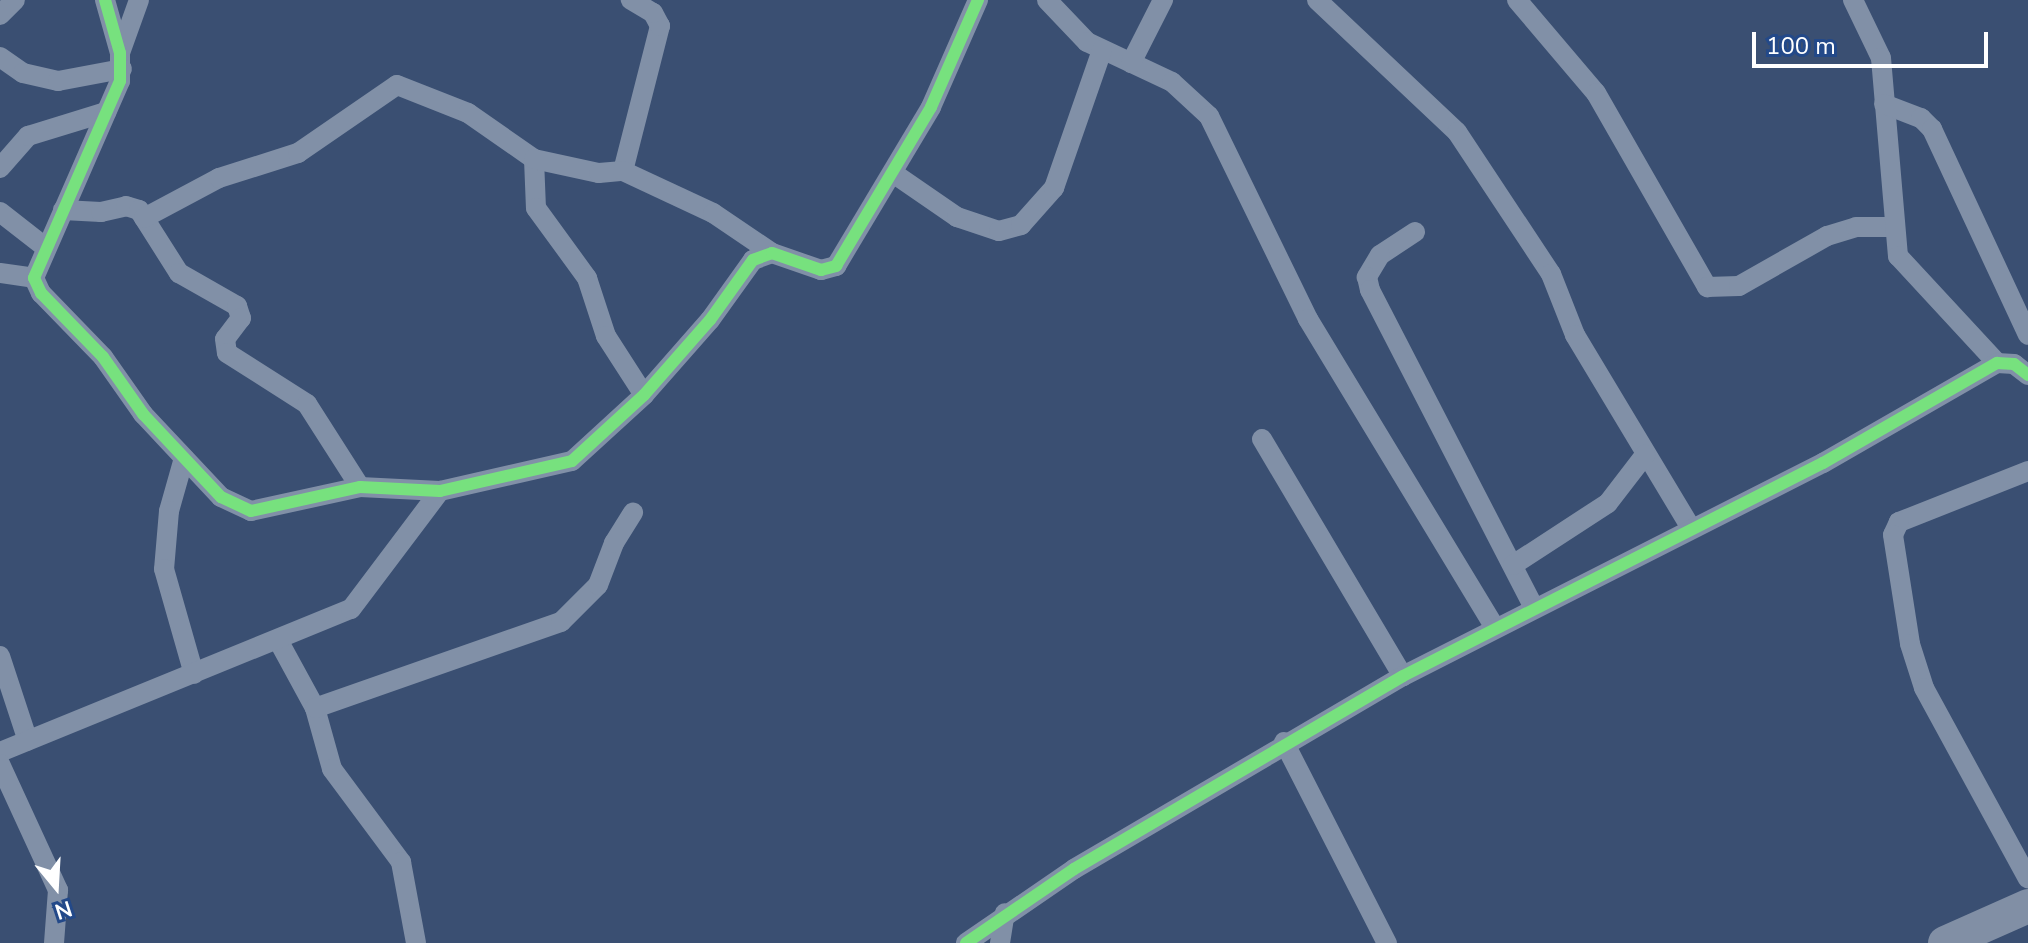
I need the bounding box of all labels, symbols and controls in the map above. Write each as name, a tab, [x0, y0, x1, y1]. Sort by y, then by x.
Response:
scale bar	[1756, 16, 1992, 66]
text: 100 m	[1766, 30, 1836, 62]
north arrow	[16, 847, 96, 927]
text: N	[51, 893, 76, 927]

